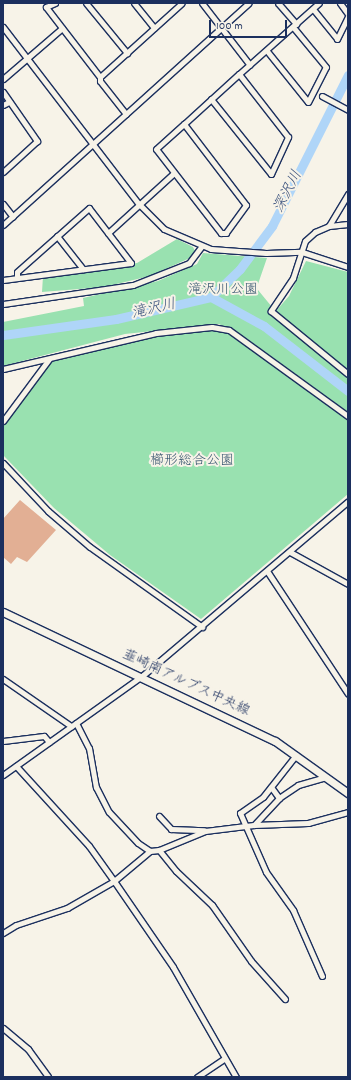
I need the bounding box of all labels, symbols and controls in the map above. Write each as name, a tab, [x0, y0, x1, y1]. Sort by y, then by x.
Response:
scale bar	[211, 12, 289, 38]
text: 100 m	[216, 18, 243, 35]
water label: 深沢川	[271, 168, 307, 216]
park label: 滝沢川公園	[188, 282, 258, 298]
water label: 滝沢川	[130, 296, 178, 324]
park label: 櫛形総合公園	[150, 453, 234, 469]
street label: 韮崎南アルプス中央線	[119, 646, 253, 720]

